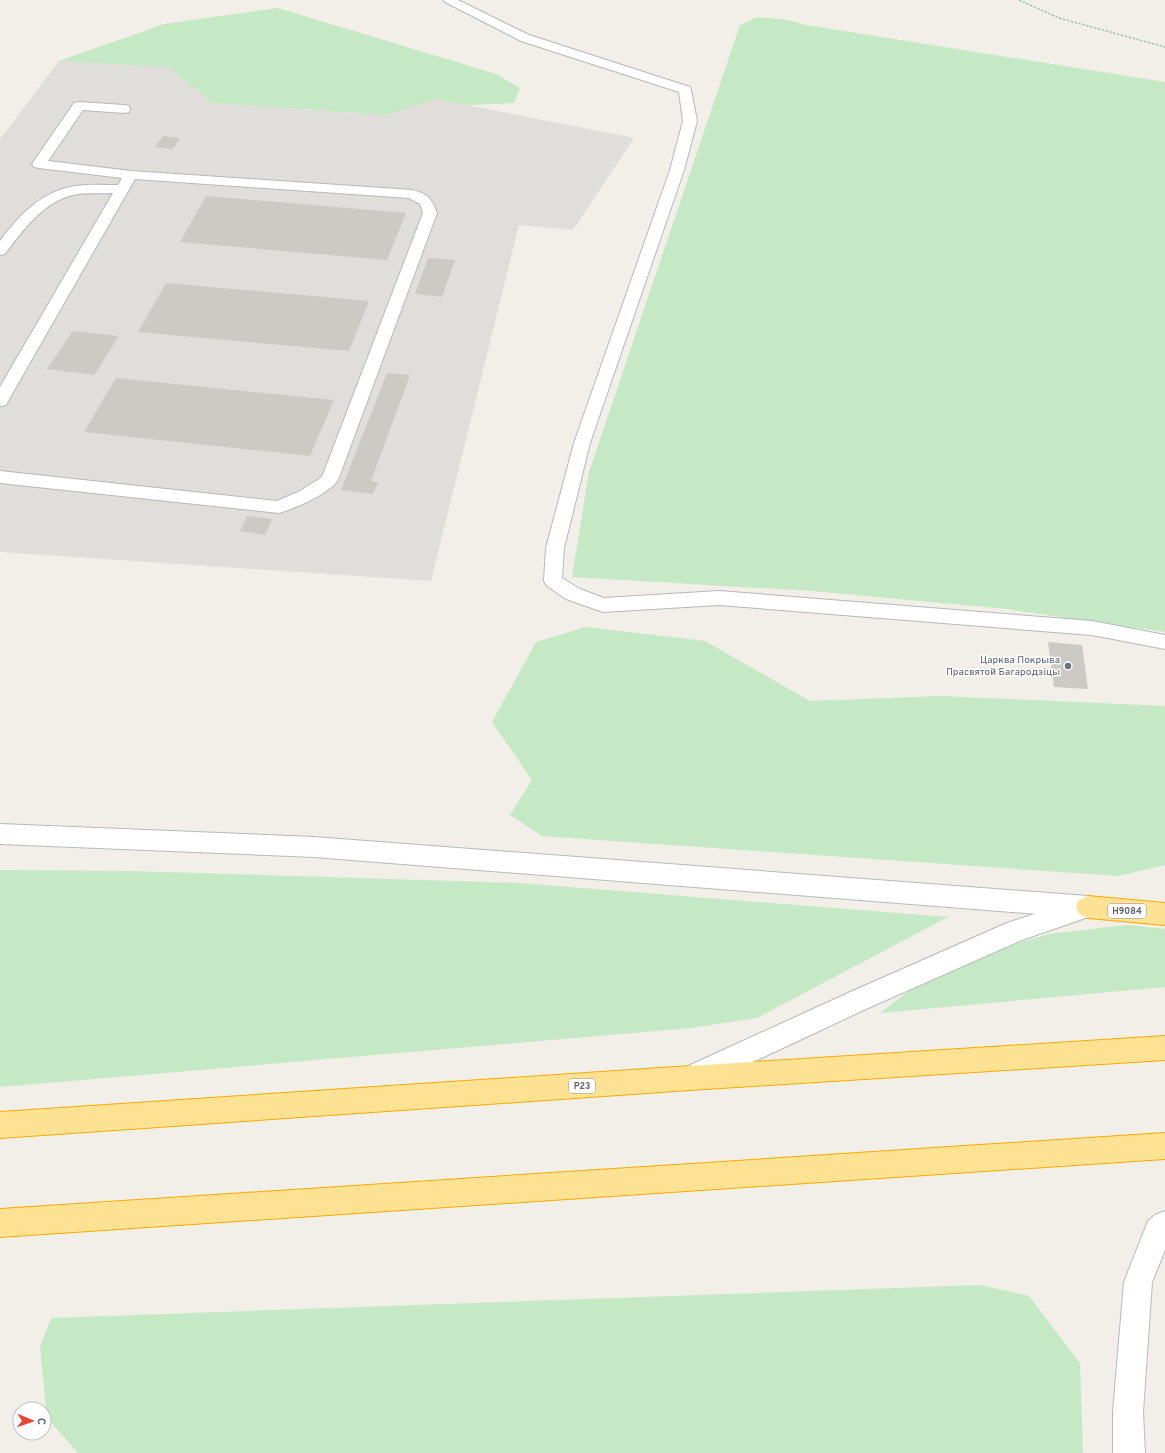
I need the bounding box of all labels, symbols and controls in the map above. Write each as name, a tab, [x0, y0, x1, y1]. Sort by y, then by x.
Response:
place label: Царква Покрыва Прасвятой Багародзіцы	[946, 654, 1060, 679]
marker: Царква Покрыва Прасвятой Багародзіцы	[1063, 661, 1073, 671]
road number: Н9084	[1108, 904, 1146, 918]
road number: Р23	[569, 1079, 595, 1093]
north arrow	[12, 1401, 52, 1441]
text: С	[34, 1418, 48, 1425]

